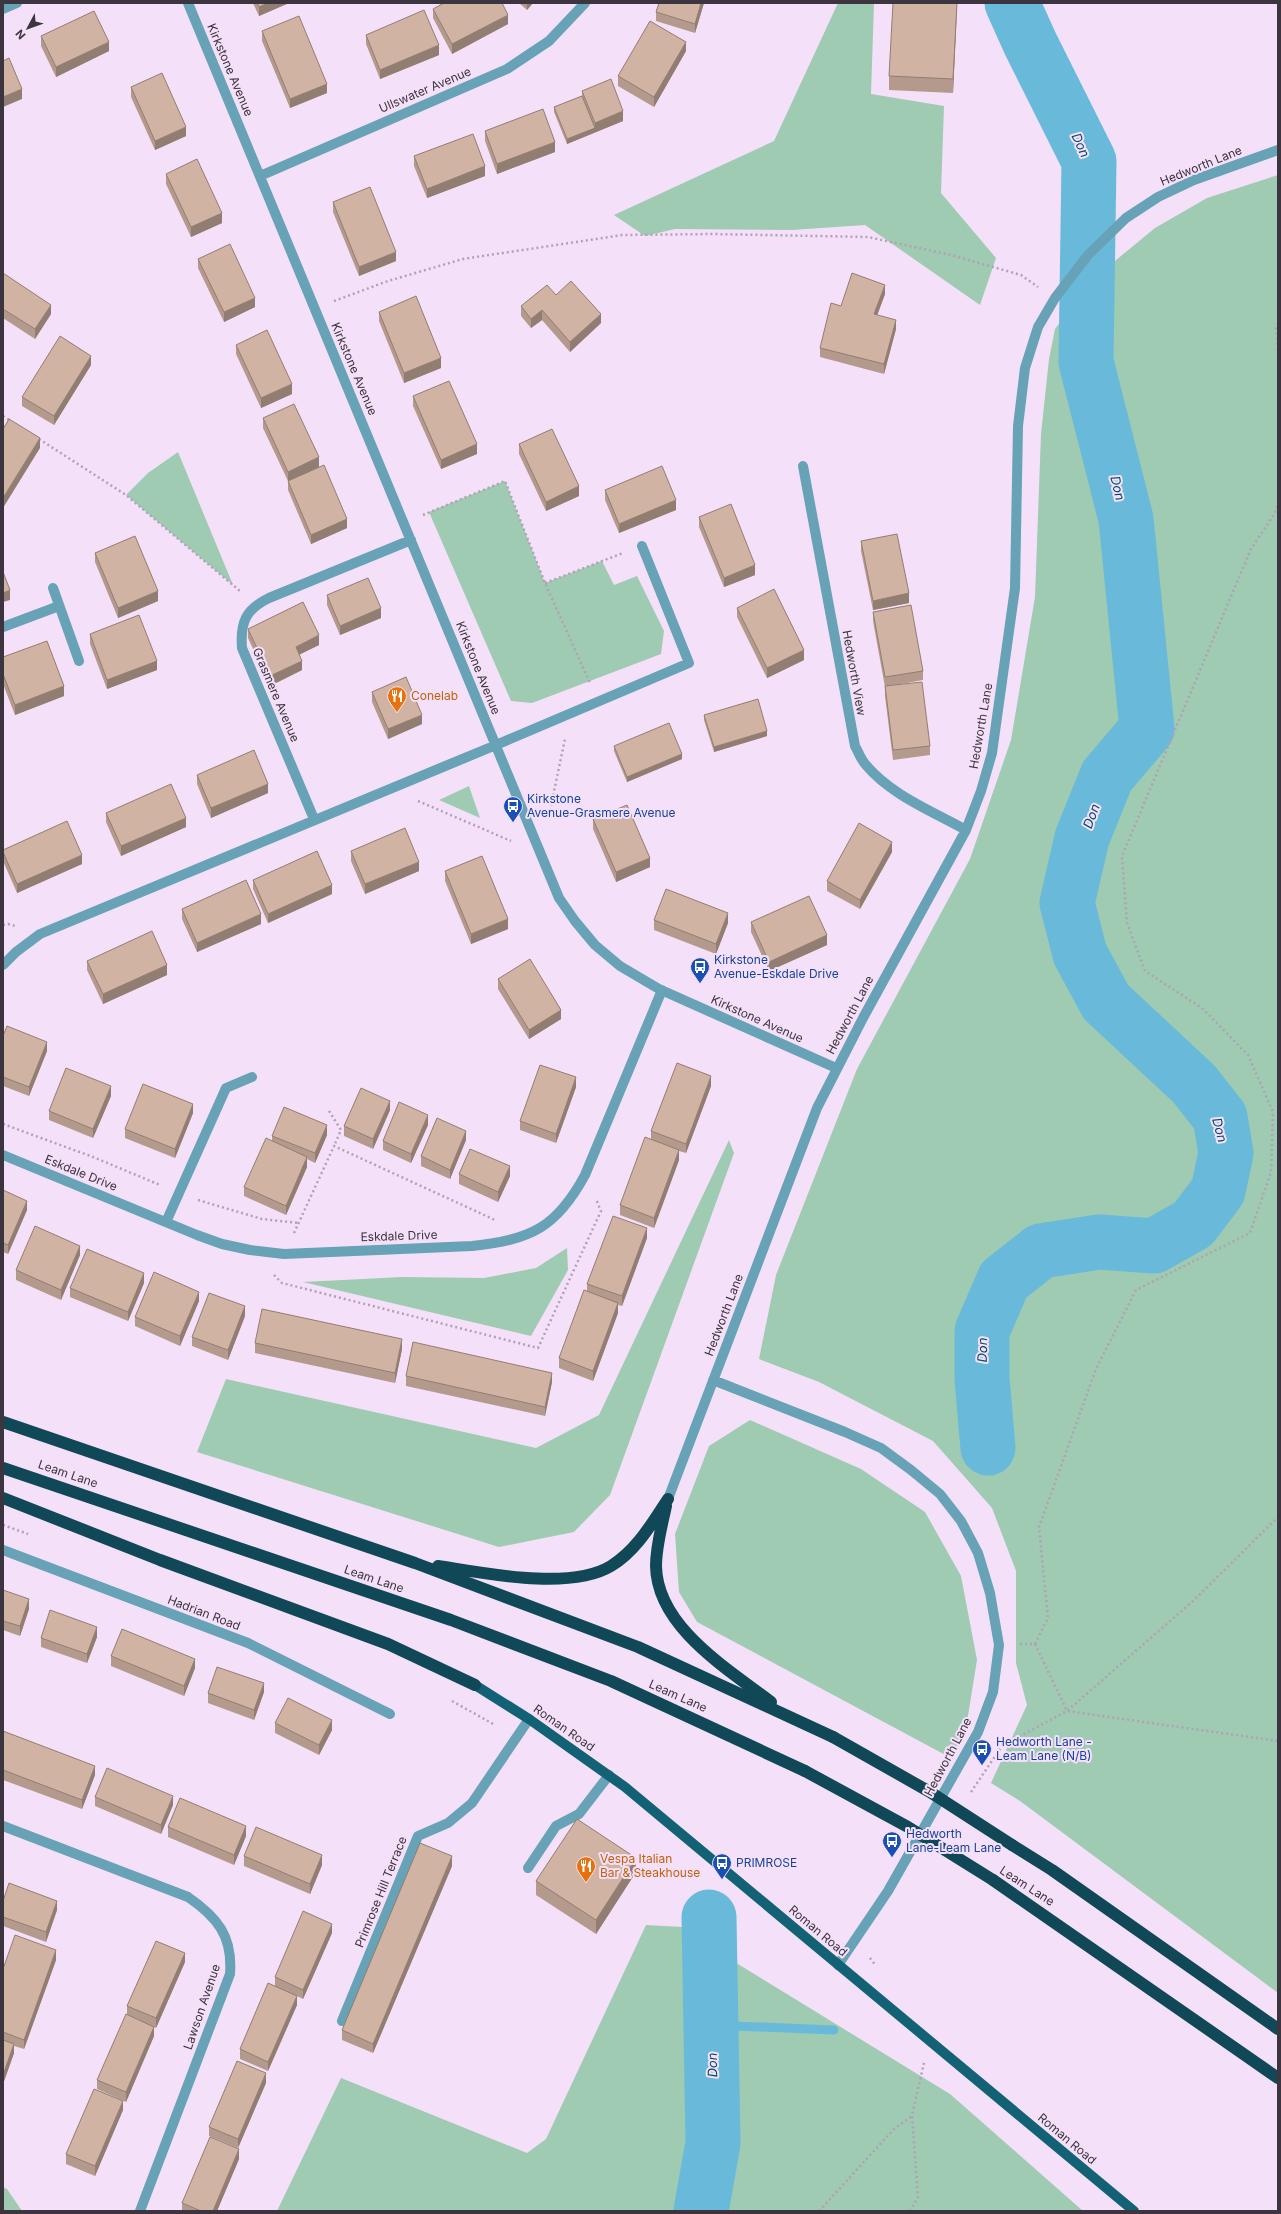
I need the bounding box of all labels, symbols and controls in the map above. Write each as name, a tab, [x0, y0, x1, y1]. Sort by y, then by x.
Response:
north arrow	[8, 8, 48, 48]
street label: Kirkstone Avenue	[204, 21, 257, 118]
text: N	[12, 27, 28, 42]
street label: Ullswater Avenue	[377, 63, 473, 116]
water label: Don	[1068, 130, 1094, 160]
street label: Hedworth Lane	[1158, 142, 1244, 189]
street label: Kirkstone Avenue	[328, 320, 381, 417]
water label: Don	[1107, 474, 1129, 502]
street label: Kirkstone Avenue	[453, 619, 504, 717]
street label: Hedworth View	[840, 629, 869, 717]
street label: Grasmere Avenue	[250, 645, 303, 744]
street label: Hedworth Lane	[966, 682, 995, 770]
restaurant icon: Conelab	[386, 685, 408, 713]
place label: Conelab	[411, 688, 458, 703]
place label: Kirkstone Avenue-Grasmere Avenue	[527, 791, 676, 820]
bus stop icon: Kirkstone Avenue-Grasmere Avenue	[502, 795, 524, 823]
water label: Don	[1079, 801, 1103, 830]
place label: Kirkstone Avenue-Eskdale Drive	[714, 952, 839, 981]
bus stop icon: Kirkstone Avenue-Eskdale Drive	[689, 956, 711, 984]
street label: Hedworth Lane	[823, 973, 877, 1057]
street label: Kirkstone Avenue	[709, 991, 806, 1046]
water label: Don	[1209, 1116, 1231, 1144]
street label: Eskdale Drive	[43, 1151, 120, 1194]
street label: Eskdale Drive	[360, 1227, 438, 1244]
street label: Hedworth Lane	[701, 1272, 746, 1358]
water label: Don	[974, 1337, 990, 1363]
street label: Leam Lane	[36, 1456, 100, 1491]
street label: Leam Lane	[342, 1561, 406, 1596]
street label: Hadrian Road	[166, 1592, 243, 1633]
street label: Leam Lane	[647, 1676, 710, 1715]
street label: Roman Road	[531, 1701, 598, 1754]
street label: Hedworth Lane	[921, 1715, 975, 1799]
place label: Hedworth Lane - Leam Lane (N/B)	[996, 1734, 1092, 1763]
bus stop icon: Hedworth Lane - Leam Lane (N/B)	[971, 1738, 993, 1766]
place label: Hedworth Lane-Leam Lane	[906, 1826, 1001, 1855]
bus stop icon: Hedworth Lane-Leam Lane	[881, 1830, 903, 1858]
street label: Primrose Hill Terrace	[351, 1834, 410, 1950]
place label: Vespa Italian Bar & Steakhouse	[600, 1851, 700, 1880]
bus stop icon: PRIMROSE	[711, 1852, 733, 1880]
restaurant icon: Vespa Italian Bar & Steakhouse	[575, 1855, 597, 1883]
place label: PRIMROSE	[736, 1855, 797, 1870]
street label: Leam Lane	[997, 1862, 1057, 1909]
street label: Roman Road	[786, 1902, 850, 1959]
street label: Lawson Avenue	[180, 1962, 223, 2052]
water label: Don	[704, 2052, 720, 2078]
street label: Roman Road	[1035, 2110, 1099, 2167]

